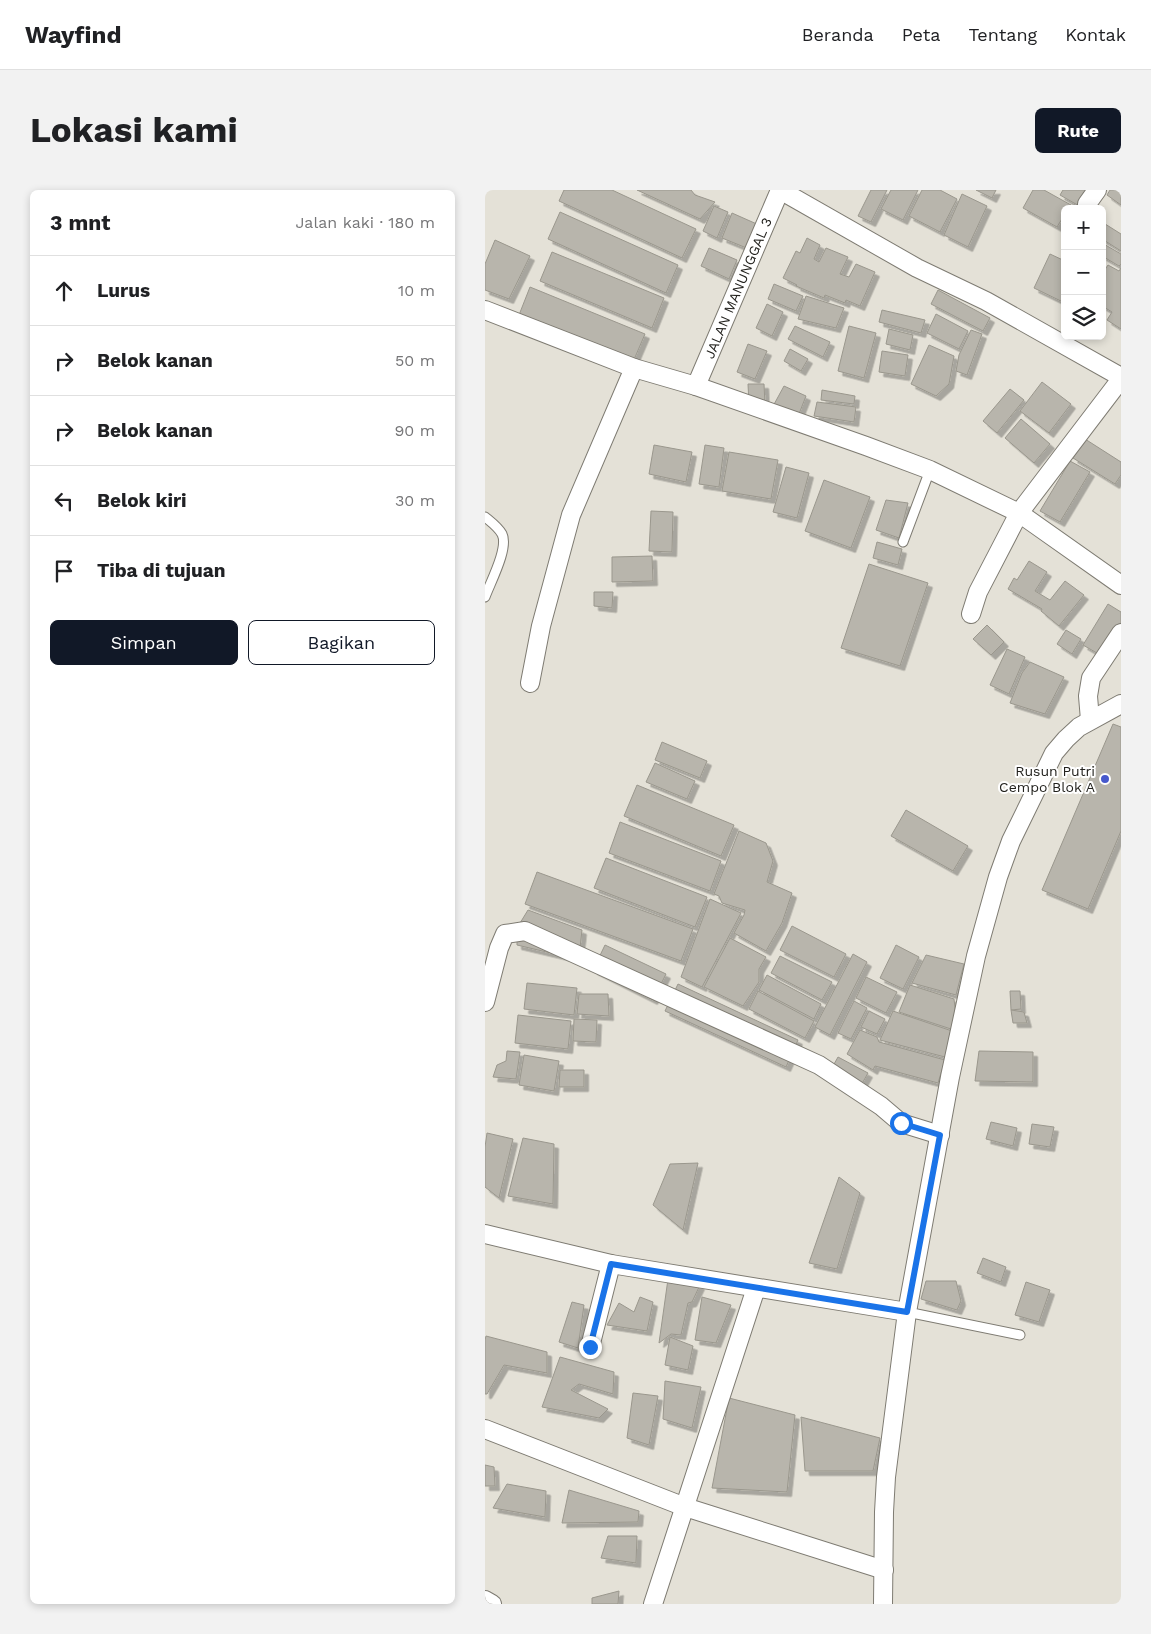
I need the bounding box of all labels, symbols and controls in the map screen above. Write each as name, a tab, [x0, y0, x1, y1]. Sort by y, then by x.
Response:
text: Wayfind	[25, 21, 121, 49]
text: Beranda	[802, 24, 874, 45]
text: Peta	[902, 24, 940, 45]
text: Tentang	[968, 24, 1037, 45]
text: Kontak	[1065, 24, 1126, 45]
button: Rute	[1035, 108, 1121, 153]
text: Lokasi kami	[30, 109, 238, 151]
map controls	[1061, 205, 1106, 340]
button: +	[1061, 205, 1106, 250]
text: 3 mnt	[50, 210, 110, 235]
text: Jalan kaki · 180 m	[296, 213, 435, 232]
street label: JALAN MANUNGGAL 3	[701, 215, 775, 361]
button: −	[1061, 250, 1106, 295]
icon: ahead	[50, 277, 78, 305]
text: Lurus	[97, 279, 150, 302]
text: 10 m	[398, 281, 435, 300]
button: layers	[1061, 295, 1106, 340]
icon: right	[50, 347, 78, 375]
text: Belok kanan	[97, 349, 213, 372]
text: 50 m	[395, 351, 435, 370]
icon: right	[50, 417, 78, 445]
text: Belok kanan	[97, 419, 213, 442]
text: 90 m	[394, 421, 435, 440]
icon: left	[50, 487, 78, 515]
text: Belok kiri	[97, 489, 187, 512]
text: 30 m	[395, 491, 435, 510]
icon: arrive	[50, 557, 78, 585]
text: Tiba di tujuan	[97, 559, 226, 582]
button: Simpan	[50, 620, 238, 665]
button: Bagikan	[248, 620, 435, 665]
place label: Rusun Putri Cempo Blok A	[999, 763, 1095, 795]
marker: Rusun Putri Cempo Blok A	[1099, 773, 1111, 785]
route start	[890, 1112, 913, 1135]
route end	[579, 1336, 602, 1359]

